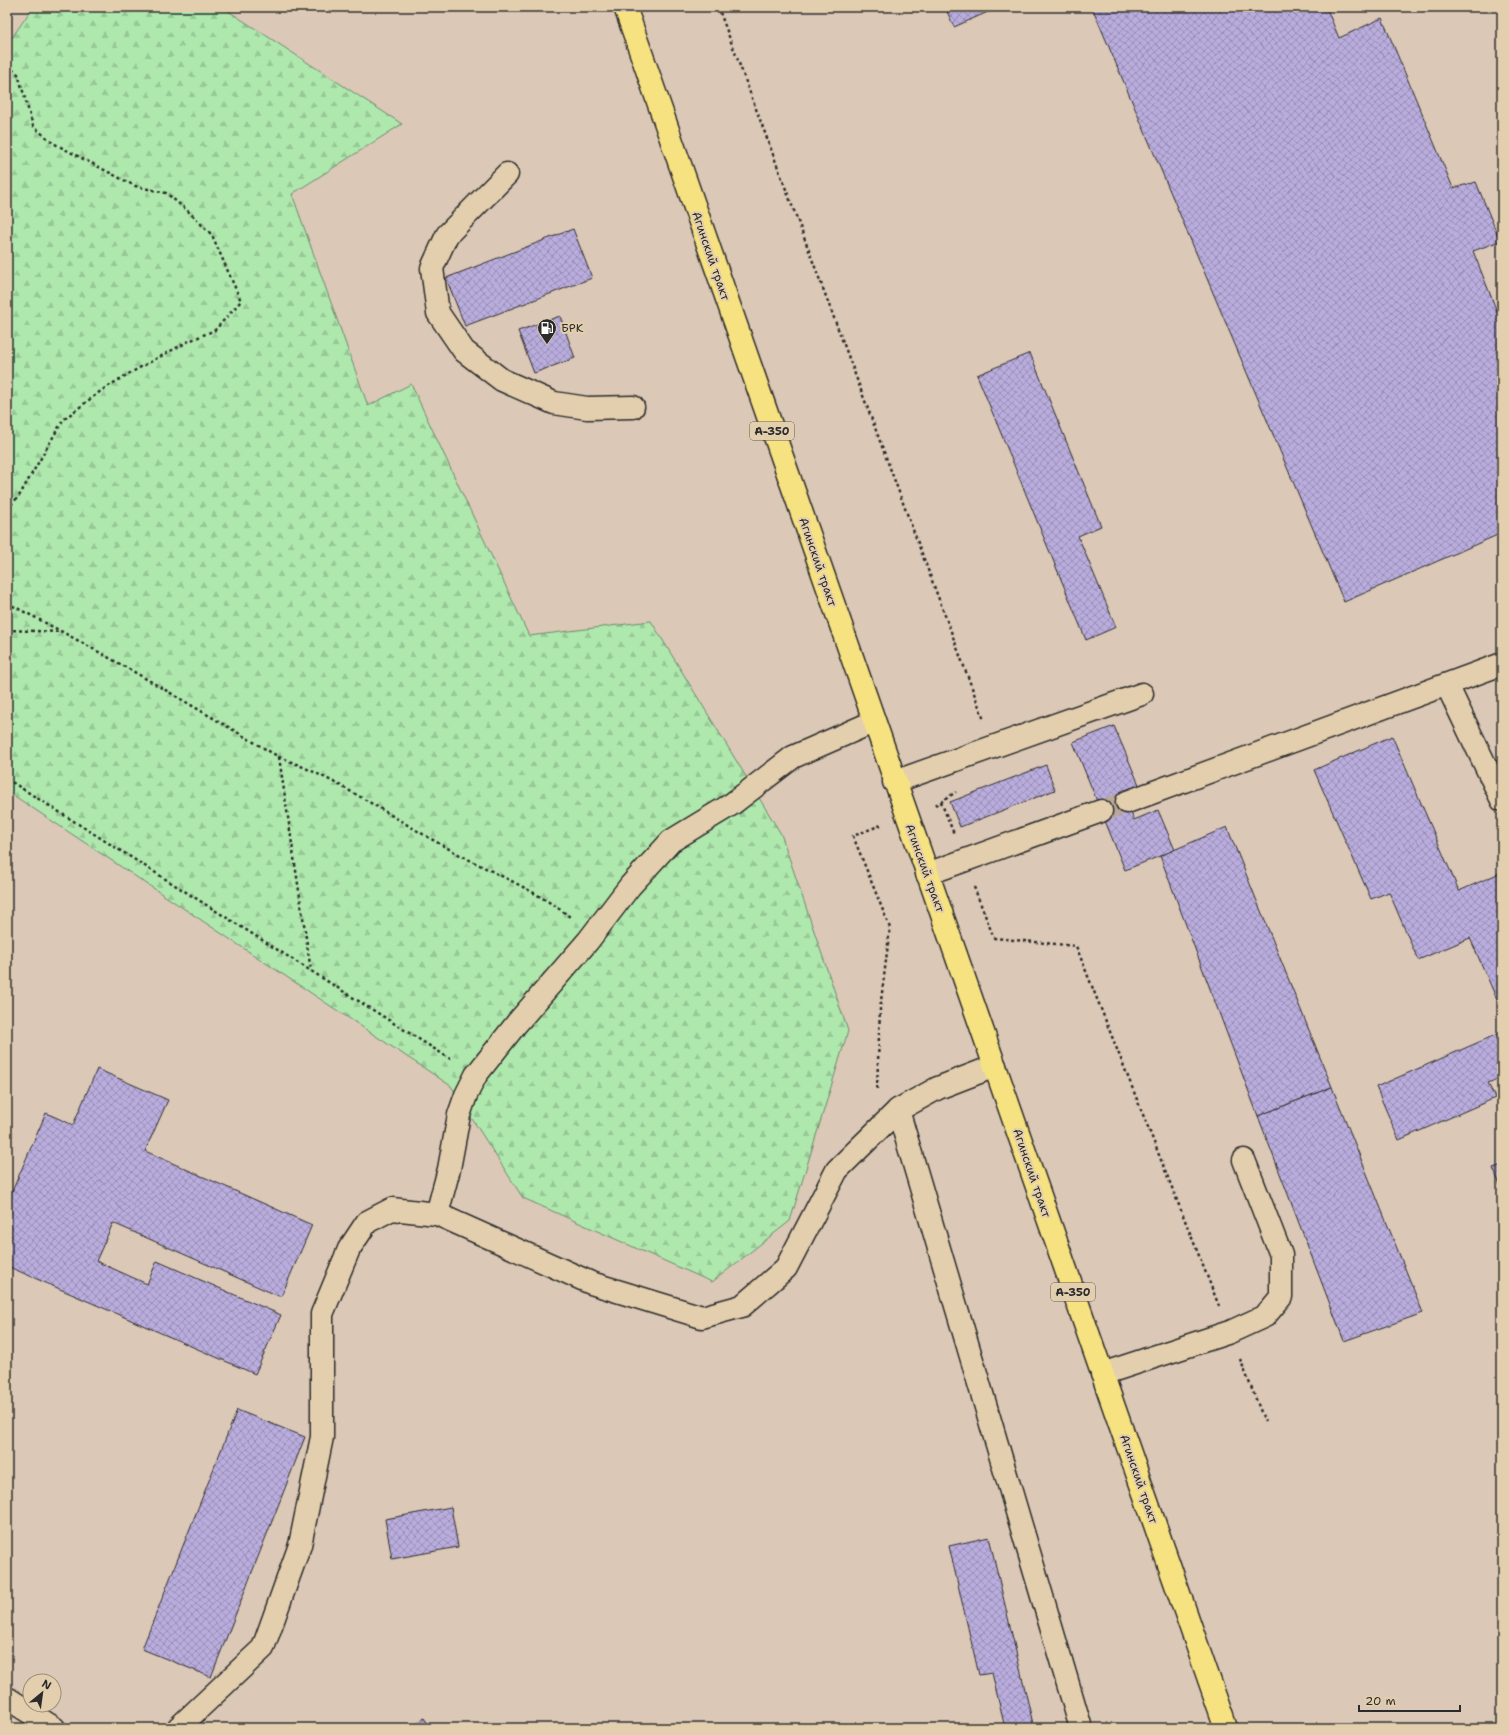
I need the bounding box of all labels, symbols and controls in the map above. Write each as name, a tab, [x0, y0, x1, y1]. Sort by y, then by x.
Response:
street label: Агинский тракт	[688, 209, 734, 303]
fuel station icon: БРК	[536, 317, 558, 345]
place label: БРК	[561, 320, 584, 336]
road number: А-350	[750, 422, 794, 440]
street label: Агинский тракт	[795, 515, 841, 609]
street label: Агинский тракт	[902, 822, 949, 915]
street label: Агинский тракт	[1009, 1126, 1055, 1220]
road number: А-350	[1051, 1283, 1095, 1301]
street label: Агинский тракт	[1116, 1432, 1162, 1526]
north arrow	[22, 1673, 62, 1713]
text: N	[39, 1676, 54, 1694]
scale bar	[1359, 1687, 1460, 1713]
text: 20 m	[1365, 1693, 1396, 1709]

